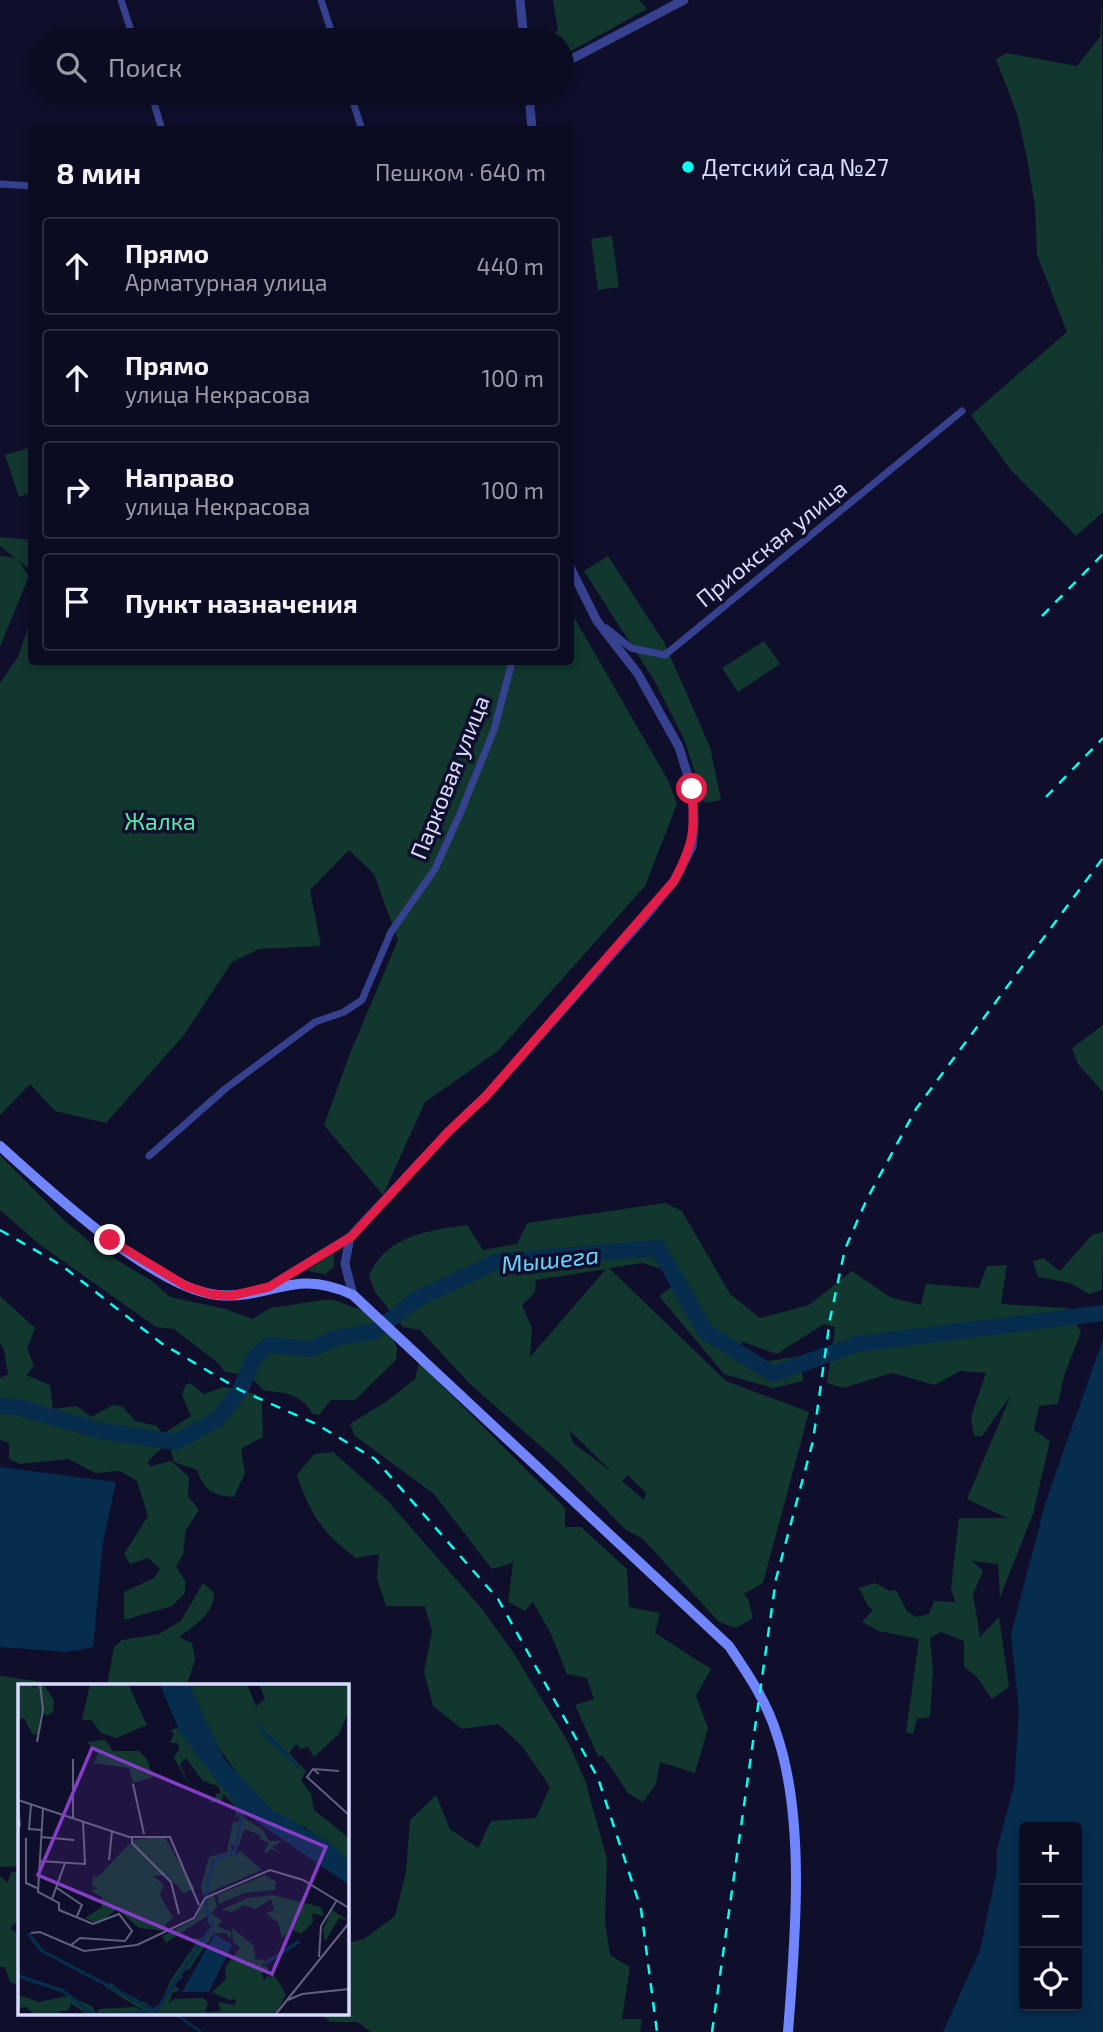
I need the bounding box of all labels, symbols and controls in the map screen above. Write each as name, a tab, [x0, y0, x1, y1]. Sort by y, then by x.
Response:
search box	[28, 28, 574, 105]
icon: search	[52, 48, 90, 86]
text: Поиск	[108, 51, 182, 82]
place label: Детский сад №27	[702, 153, 889, 181]
text: 8 мин	[56, 154, 141, 190]
text: Пешком · 640 m	[375, 158, 546, 186]
marker: Детский сад №27	[680, 159, 696, 175]
text: Прямо	[125, 237, 209, 268]
icon: ahead	[58, 247, 96, 285]
text: 440 m	[477, 252, 544, 280]
text: Арматурная улица	[125, 268, 327, 296]
text: Прямо	[125, 349, 209, 380]
icon: ahead	[58, 359, 96, 397]
text: 100 m	[482, 364, 544, 392]
text: улица Некрасова	[125, 380, 310, 408]
text: Направо	[125, 461, 234, 492]
icon: right	[58, 471, 96, 509]
street label: Приокская улица	[690, 474, 853, 613]
text: 100 m	[482, 476, 544, 504]
text: улица Некрасова	[125, 492, 310, 520]
icon: arrive	[58, 583, 96, 621]
text: Пункт назначения	[125, 587, 358, 618]
street label: Парковая улица	[403, 691, 496, 863]
route start	[676, 773, 707, 804]
park label: Жалка	[124, 807, 196, 835]
route end	[94, 1224, 125, 1255]
water label: Мышега	[500, 1239, 600, 1279]
inset map	[18, 1684, 348, 2014]
map controls	[1019, 1822, 1082, 2011]
button: +	[1019, 1822, 1082, 1885]
button: −	[1019, 1885, 1082, 1948]
button: locate	[1019, 1948, 1082, 2011]

